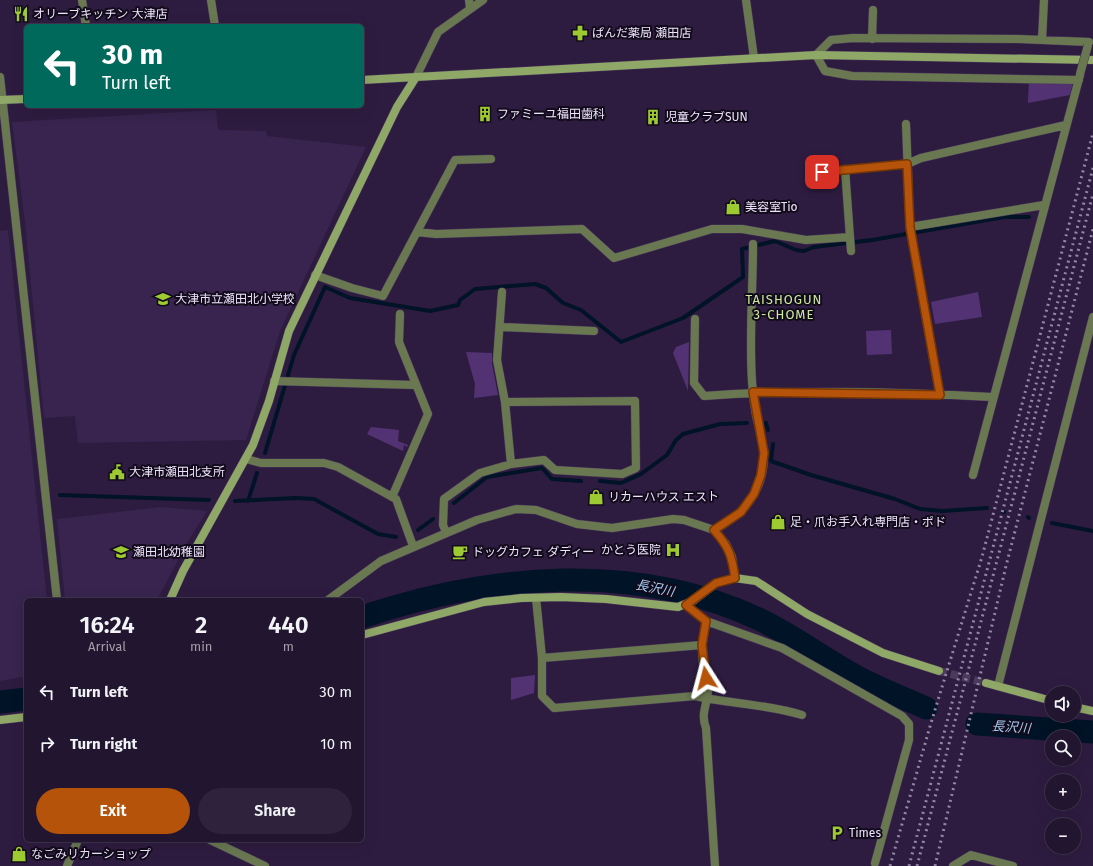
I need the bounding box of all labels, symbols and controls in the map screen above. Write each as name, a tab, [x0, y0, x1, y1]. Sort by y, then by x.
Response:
restaurant icon: オリーブキッチン 大津店	[12, 5, 30, 23]
place label: オリーブキッチン 大津店	[33, 7, 167, 21]
pharmacy icon: ぱんだ薬局 瀬田店	[571, 24, 589, 42]
place label: ぱんだ薬局 瀬田店	[592, 26, 691, 40]
text: 30 m	[102, 38, 163, 71]
icon: left	[36, 40, 88, 92]
text: Turn left	[102, 72, 171, 94]
building icon: ファミーユ福田歯科	[476, 105, 494, 123]
place label: ファミーユ福田歯科	[497, 107, 605, 121]
building icon: 児童クラブSUN	[644, 108, 662, 126]
place label: 児童クラブSUN	[665, 110, 748, 124]
pin	[805, 155, 839, 189]
icon: arrive	[811, 161, 833, 183]
shop icon: 美容室Tio	[724, 198, 742, 216]
place label: 美容室Tio	[745, 200, 798, 214]
school or university icon: 大津市立瀬田北小学校	[154, 290, 172, 308]
place label: 大津市立瀬田北小学校	[175, 292, 295, 306]
district label: TAISHOGUN 3-CHOME	[746, 292, 822, 322]
public building icon: 大津市瀬田北支所	[108, 463, 126, 481]
place label: 大津市瀬田北支所	[129, 465, 225, 479]
shop icon: リカーハウス エスト	[587, 488, 605, 506]
place label: リカーハウス エスト	[608, 490, 719, 504]
shop icon: 足・爪お手入れ専門店・ポド	[769, 513, 787, 531]
place label: 足・爪お手入れ専門店・ポド	[790, 515, 946, 529]
hospital icon: かとう医院	[664, 541, 682, 559]
school or university icon: 瀬田北幼稚園	[112, 543, 130, 561]
cafe icon: ドッグカフェ ダディー	[451, 543, 469, 561]
place label: かとう医院	[601, 543, 661, 557]
place label: 瀬田北幼稚園	[133, 545, 205, 559]
place label: ドッグカフェ ダディー	[472, 545, 594, 559]
water label: 長沢川	[634, 577, 678, 599]
text: 16:24	[79, 611, 135, 639]
text: 2	[195, 611, 207, 639]
text: 440	[268, 611, 309, 639]
text: Arrival	[88, 639, 126, 654]
text: min	[190, 639, 212, 654]
text: m	[283, 639, 294, 654]
position arrow	[685, 657, 727, 699]
icon: left	[36, 681, 58, 703]
text: Turn left	[70, 683, 128, 701]
text: 30 m	[319, 683, 352, 701]
map controls	[1045, 686, 1081, 854]
button: sound	[1045, 686, 1081, 722]
water label: 長沢川	[991, 718, 1033, 736]
button: search	[1045, 730, 1081, 766]
icon: right	[36, 733, 58, 755]
text: Turn right	[70, 735, 137, 753]
text: 10 m	[320, 735, 352, 753]
button: +	[1045, 774, 1081, 810]
button: Exit	[36, 788, 190, 834]
button: Share	[198, 788, 352, 834]
button: −	[1045, 818, 1081, 854]
parking icon: Times	[828, 824, 846, 842]
place label: Times	[849, 826, 881, 840]
shop icon: なごみリカーショップ	[10, 845, 28, 863]
place label: なごみリカーショップ	[31, 847, 151, 861]

